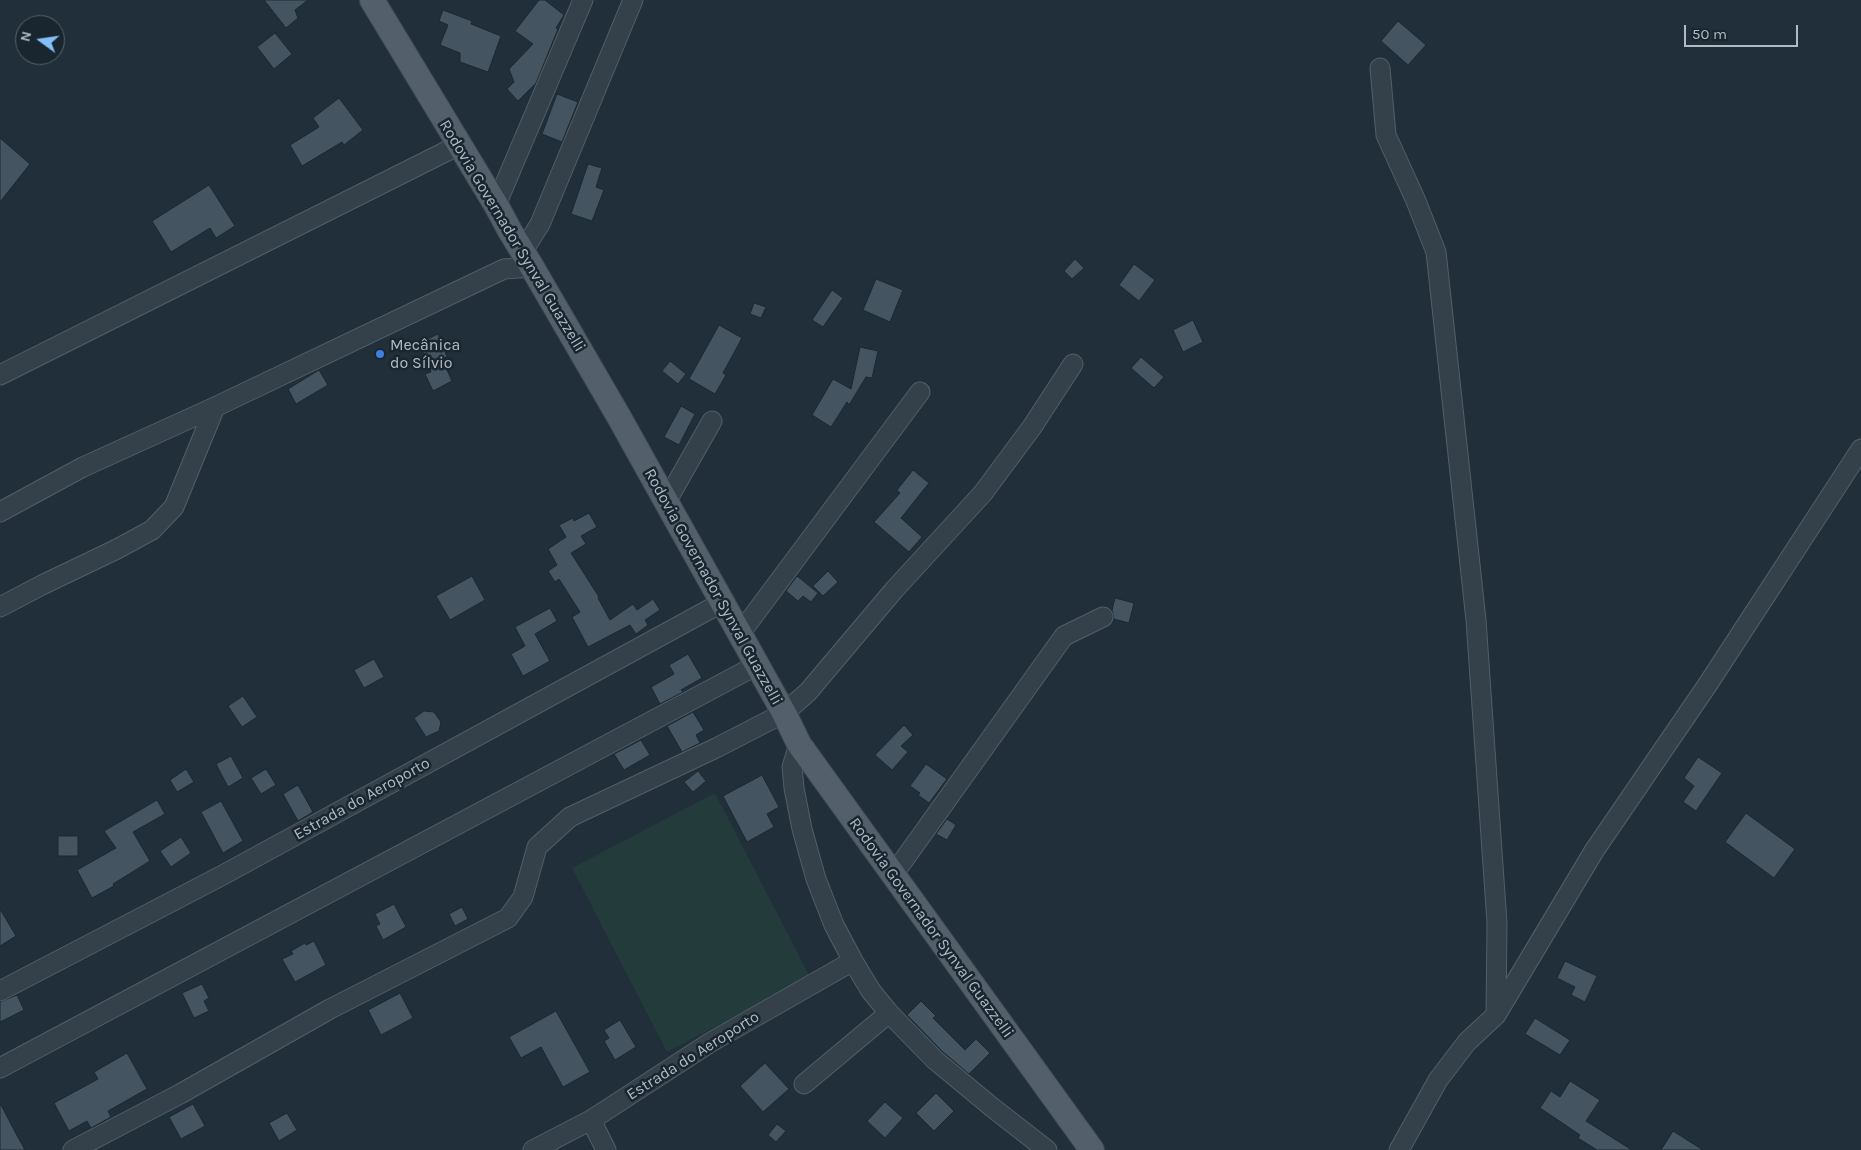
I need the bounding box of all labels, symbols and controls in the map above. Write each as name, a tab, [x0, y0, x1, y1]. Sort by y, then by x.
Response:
north arrow	[15, 15, 65, 65]
scale bar	[1686, 15, 1800, 47]
text: 50 m	[1692, 25, 1727, 43]
text: N	[16, 30, 35, 43]
street label: Rodovia Governador Synval Guazzelli	[435, 116, 589, 356]
place label: Mecânica do Sílvio	[390, 335, 460, 373]
marker: Mecânica do Sílvio	[374, 348, 386, 360]
street label: Rodovia Governador Synval Guazzelli	[640, 465, 786, 709]
street label: Estrada do Aeroporto	[291, 754, 433, 844]
street label: Rodovia Governador Synval Guazzelli	[845, 814, 1017, 1042]
street label: Estrada do Aeroporto	[623, 1007, 763, 1105]

